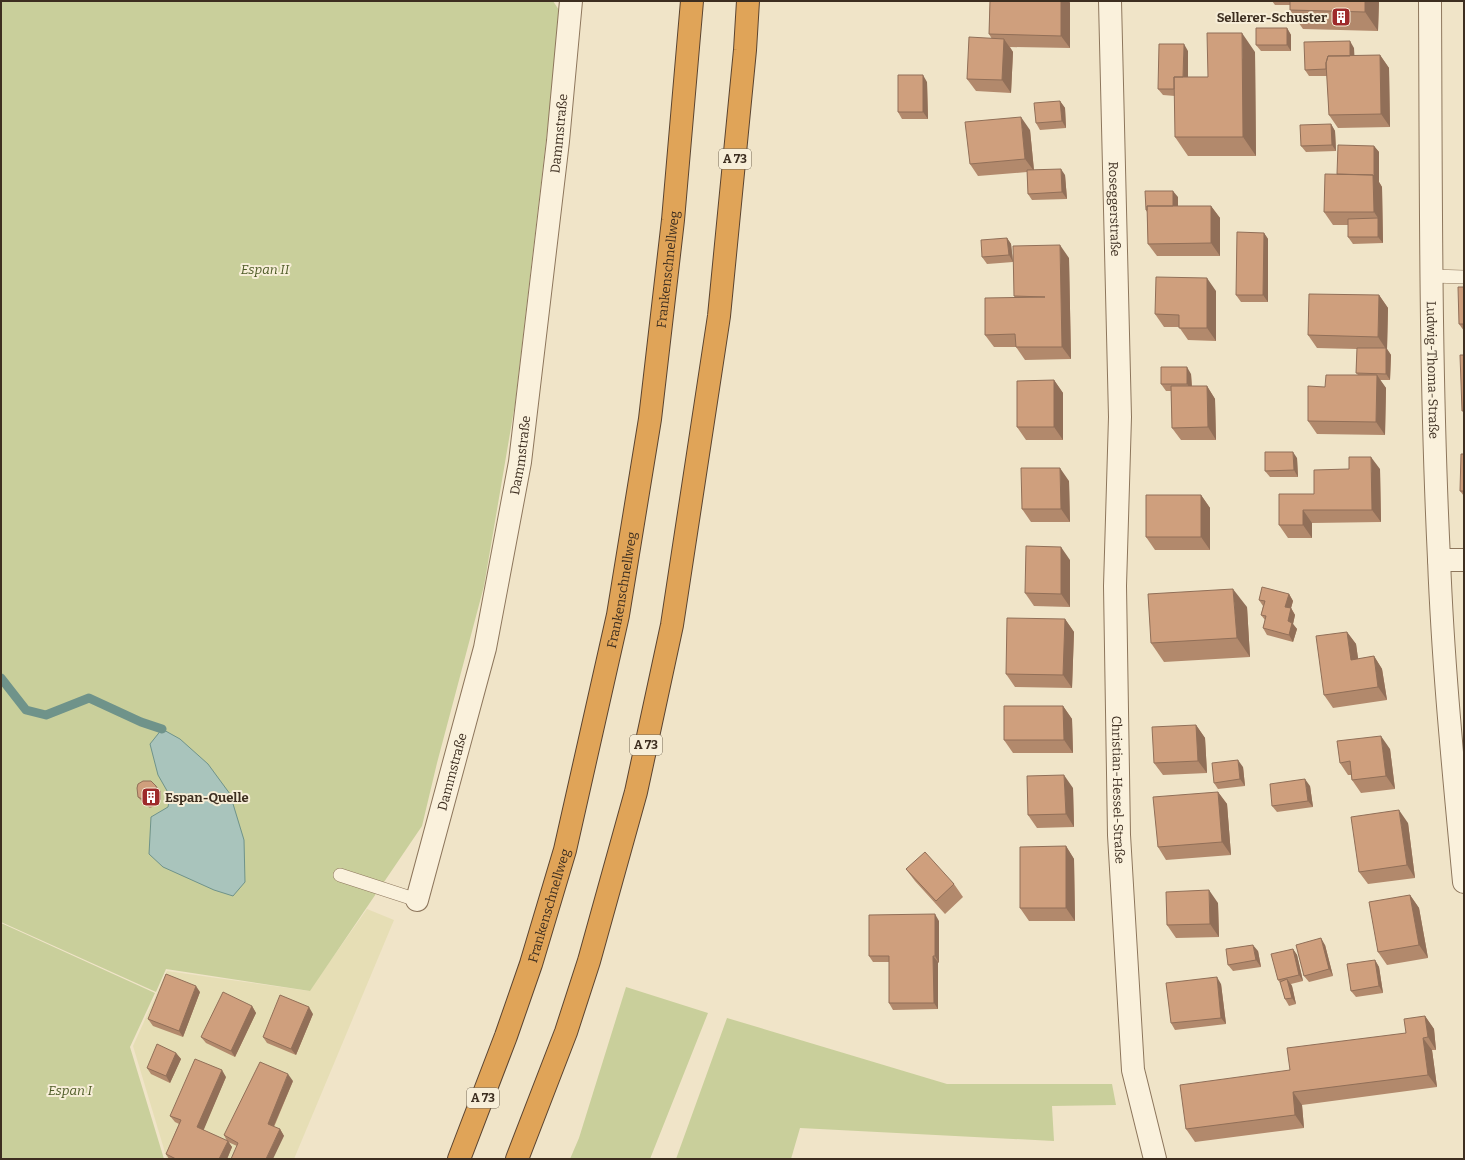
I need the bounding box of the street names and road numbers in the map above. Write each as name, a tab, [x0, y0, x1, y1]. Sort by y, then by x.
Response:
street label: Dammstraße	[547, 93, 570, 174]
road number: A 73	[719, 149, 751, 169]
street label: Roseggerstraße	[1106, 161, 1123, 257]
street label: Frankenschnellweg	[654, 210, 682, 329]
street label: Ludwig-Thoma-Straße	[1424, 301, 1441, 439]
street label: Dammstraße	[507, 415, 533, 496]
street label: Frankenschnellweg	[604, 531, 639, 650]
street label: Christian-Hessel-Straße	[1109, 716, 1128, 864]
street label: Dammstraße	[434, 731, 470, 812]
road number: A 73	[630, 735, 662, 755]
street label: Frankenschnellweg	[525, 847, 573, 964]
road number: A 73	[467, 1088, 499, 1108]

